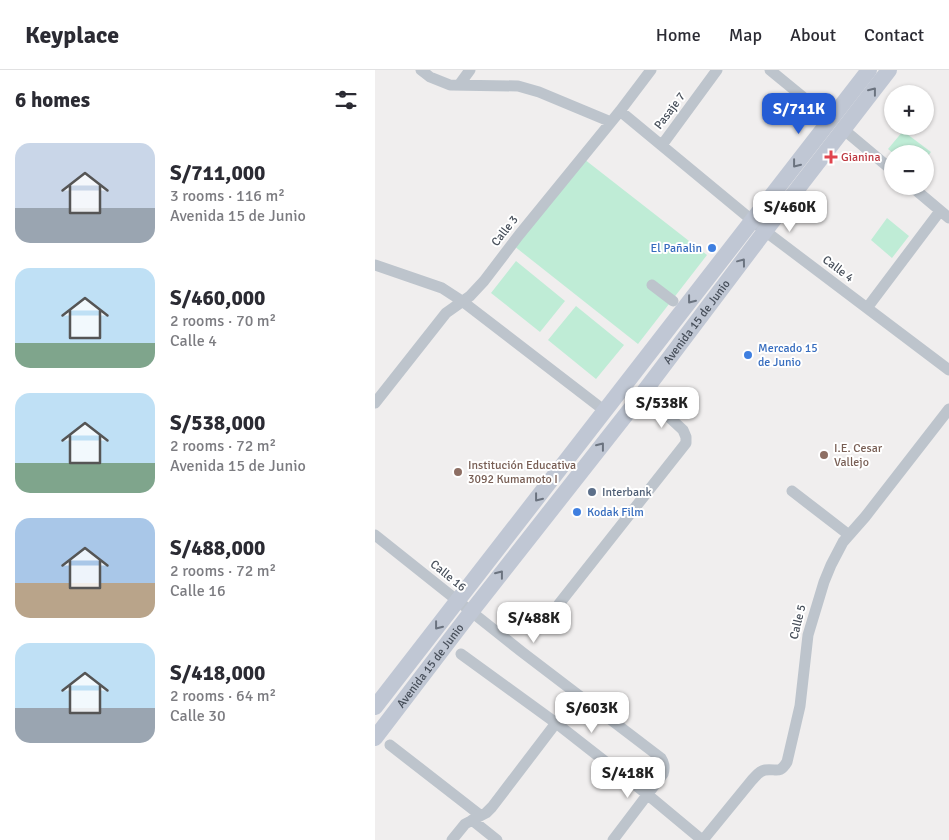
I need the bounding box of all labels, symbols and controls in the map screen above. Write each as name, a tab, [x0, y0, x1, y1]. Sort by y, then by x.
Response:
text: Keyplace	[25, 20, 119, 50]
text: Home	[656, 24, 701, 46]
text: Map	[729, 24, 762, 46]
text: About	[790, 24, 836, 46]
text: Contact	[864, 24, 924, 46]
map controls	[884, 85, 934, 195]
button: +	[884, 85, 934, 135]
icon: filters	[332, 86, 360, 114]
text: 6 homes	[15, 87, 90, 113]
one-way arrow	[867, 88, 875, 97]
street label: Pasaje 7	[651, 90, 689, 132]
pin: S/711K	[758, 92, 840, 135]
text: S/711K	[773, 99, 825, 119]
button: −	[884, 145, 934, 195]
place label: Gianina	[841, 150, 880, 165]
marker: Gianina	[825, 151, 837, 163]
one-way arrow	[794, 158, 802, 167]
text: S/711,000	[170, 160, 265, 186]
icon: home	[55, 163, 115, 223]
text: 3 rooms · 116 m²	[170, 186, 285, 206]
pin: S/460K	[749, 190, 831, 233]
text: S/460K	[764, 197, 816, 217]
text: Avenida 15 de Junio	[170, 206, 306, 226]
street label: Calle 3	[488, 213, 522, 249]
place label: El Pañalin	[651, 241, 702, 256]
marker: El Pañalin	[706, 242, 718, 254]
street label: Calle 4	[819, 252, 857, 286]
one-way arrow	[736, 258, 745, 268]
street label: Avenida 15 de Junio	[660, 277, 733, 367]
text: S/460,000	[170, 285, 265, 311]
icon: home	[55, 288, 115, 348]
one-way arrow	[688, 294, 696, 303]
text: 2 rooms · 70 m²	[170, 311, 276, 331]
text: Calle 4	[170, 331, 217, 351]
place label: Mercado 15 de Junio	[758, 341, 818, 370]
marker: Mercado 15 de Junio	[742, 349, 754, 361]
pin: S/538K	[621, 386, 703, 429]
text: S/538K	[636, 393, 688, 413]
text: S/538,000	[170, 410, 265, 436]
icon: home	[55, 413, 115, 473]
text: 2 rooms · 72 m²	[170, 436, 276, 456]
place label: I.E. Cesar Vallejo	[834, 441, 883, 470]
one-way arrow	[595, 443, 604, 452]
marker: I.E. Cesar Vallejo	[818, 449, 830, 461]
text: Avenida 15 de Junio	[170, 456, 306, 476]
place label: Institución Educativa 3092 Kumamoto I	[468, 458, 576, 487]
marker: Institución Educativa 3092 Kumamoto I	[452, 466, 464, 478]
place label: Interbank	[602, 485, 652, 500]
marker: Interbank	[586, 486, 598, 498]
one-way arrow	[534, 492, 543, 501]
place label: Kodak Film	[587, 505, 644, 520]
marker: Kodak Film	[571, 506, 583, 518]
text: S/488,000	[170, 535, 265, 561]
icon: home	[55, 538, 115, 598]
street label: Calle 16	[427, 557, 469, 595]
text: 2 rooms · 72 m²	[170, 561, 276, 581]
one-way arrow	[495, 571, 503, 580]
text: Calle 16	[170, 581, 226, 601]
pin: S/488K	[493, 602, 575, 644]
street label: Calle 5	[786, 603, 810, 641]
text: S/488K	[508, 608, 560, 628]
street label: Avenida 15 de Junio	[393, 620, 467, 711]
one-way arrow	[435, 620, 444, 630]
text: S/418,000	[170, 660, 265, 686]
icon: home	[55, 663, 115, 723]
text: 2 rooms · 64 m²	[170, 686, 276, 706]
pin: S/603K	[551, 692, 633, 734]
text: S/603K	[566, 698, 618, 718]
text: Calle 30	[170, 706, 226, 726]
pin: S/418K	[587, 756, 669, 799]
text: S/418K	[602, 763, 654, 783]

